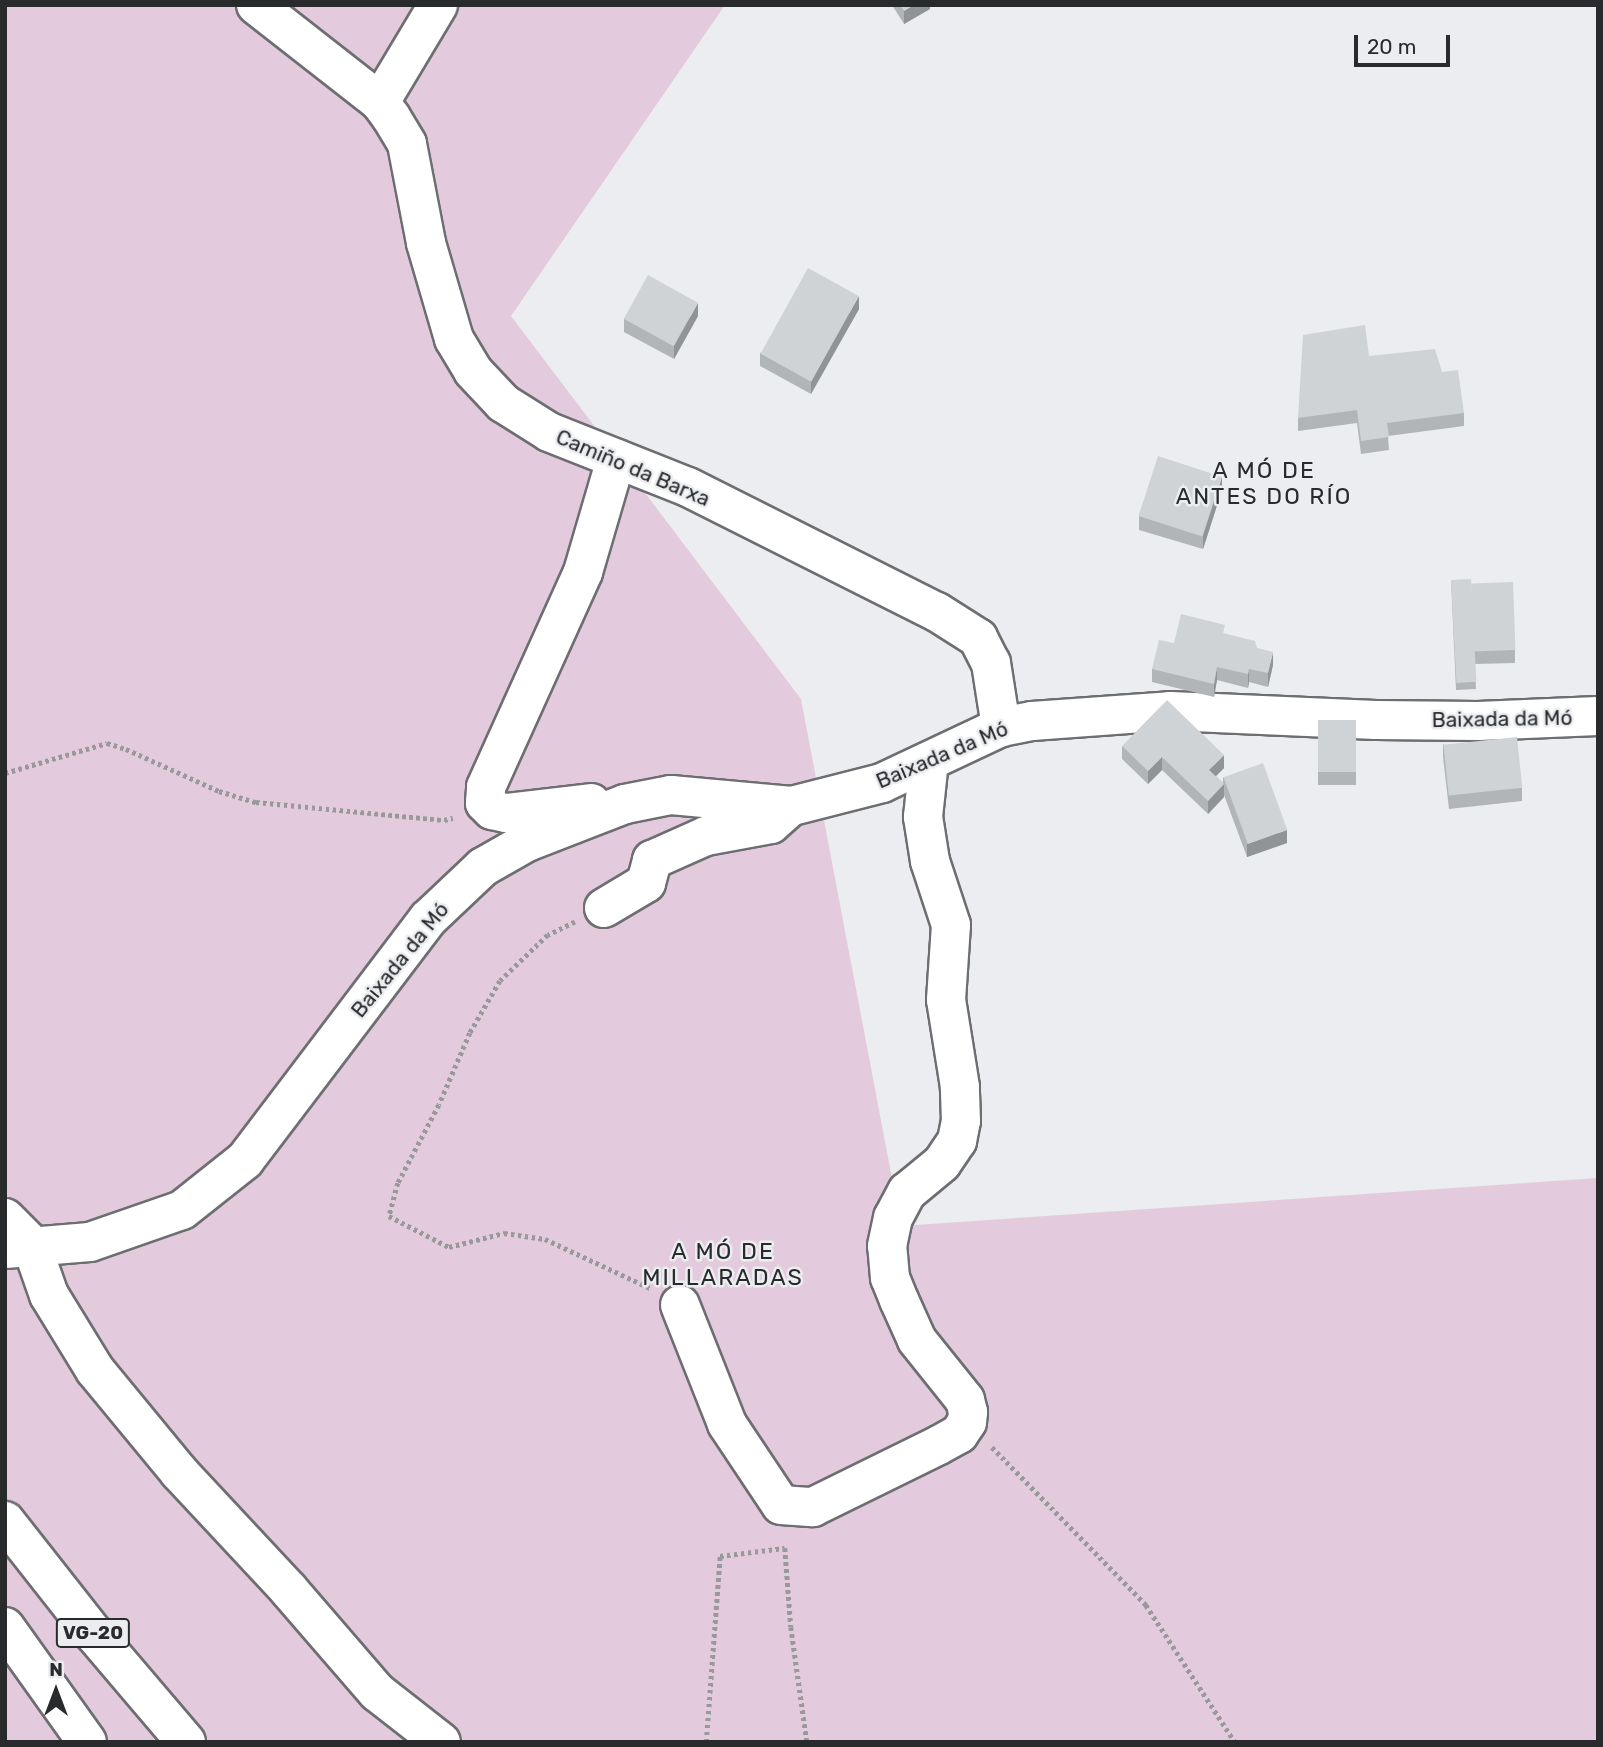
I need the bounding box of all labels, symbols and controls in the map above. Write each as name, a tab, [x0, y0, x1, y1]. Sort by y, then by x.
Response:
scale bar	[1358, 21, 1454, 65]
text: 20 m	[1367, 34, 1416, 59]
street label: Camiño da Barxa	[552, 424, 714, 512]
district label: A MÓ DE ANTES DO RÍO	[1177, 456, 1351, 510]
street label: Baixada da Mó	[1431, 705, 1573, 733]
street label: Baixada da Mó	[872, 716, 1012, 794]
street label: Baixada da Mó	[346, 897, 454, 1023]
district label: A MÓ DE MILLARADAS	[644, 1237, 802, 1291]
road number: VG-20	[55, 1618, 132, 1648]
north arrow	[21, 1656, 91, 1726]
text: N	[49, 1658, 63, 1681]

